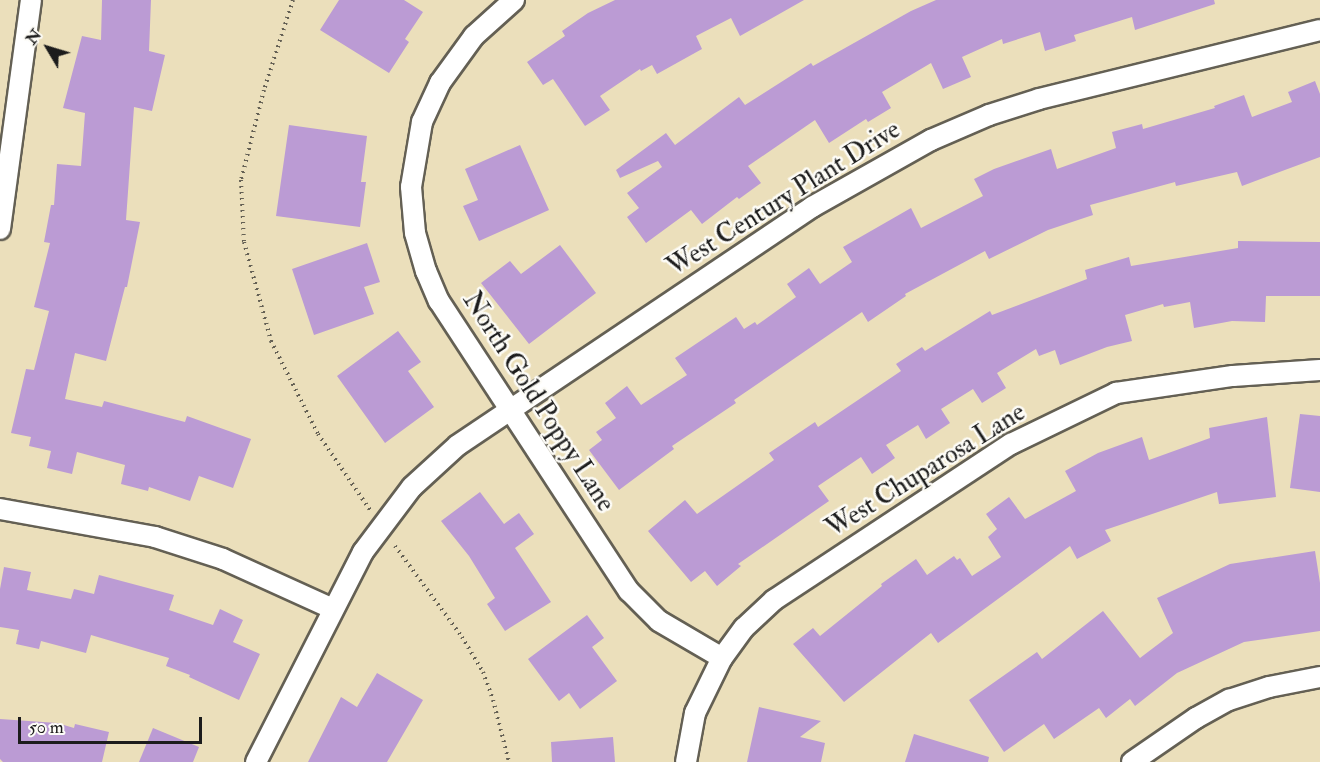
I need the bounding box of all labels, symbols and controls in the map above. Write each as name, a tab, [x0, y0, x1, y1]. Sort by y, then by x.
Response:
north arrow	[18, 18, 78, 78]
text: N	[22, 25, 46, 49]
street label: West Century Plant Drive	[662, 115, 906, 283]
street label: North Gold Poppy Lane	[455, 286, 621, 518]
street label: West Chuparosa Lane	[821, 397, 1031, 545]
scale bar	[21, 705, 206, 743]
text: 50 m	[29, 716, 64, 739]

